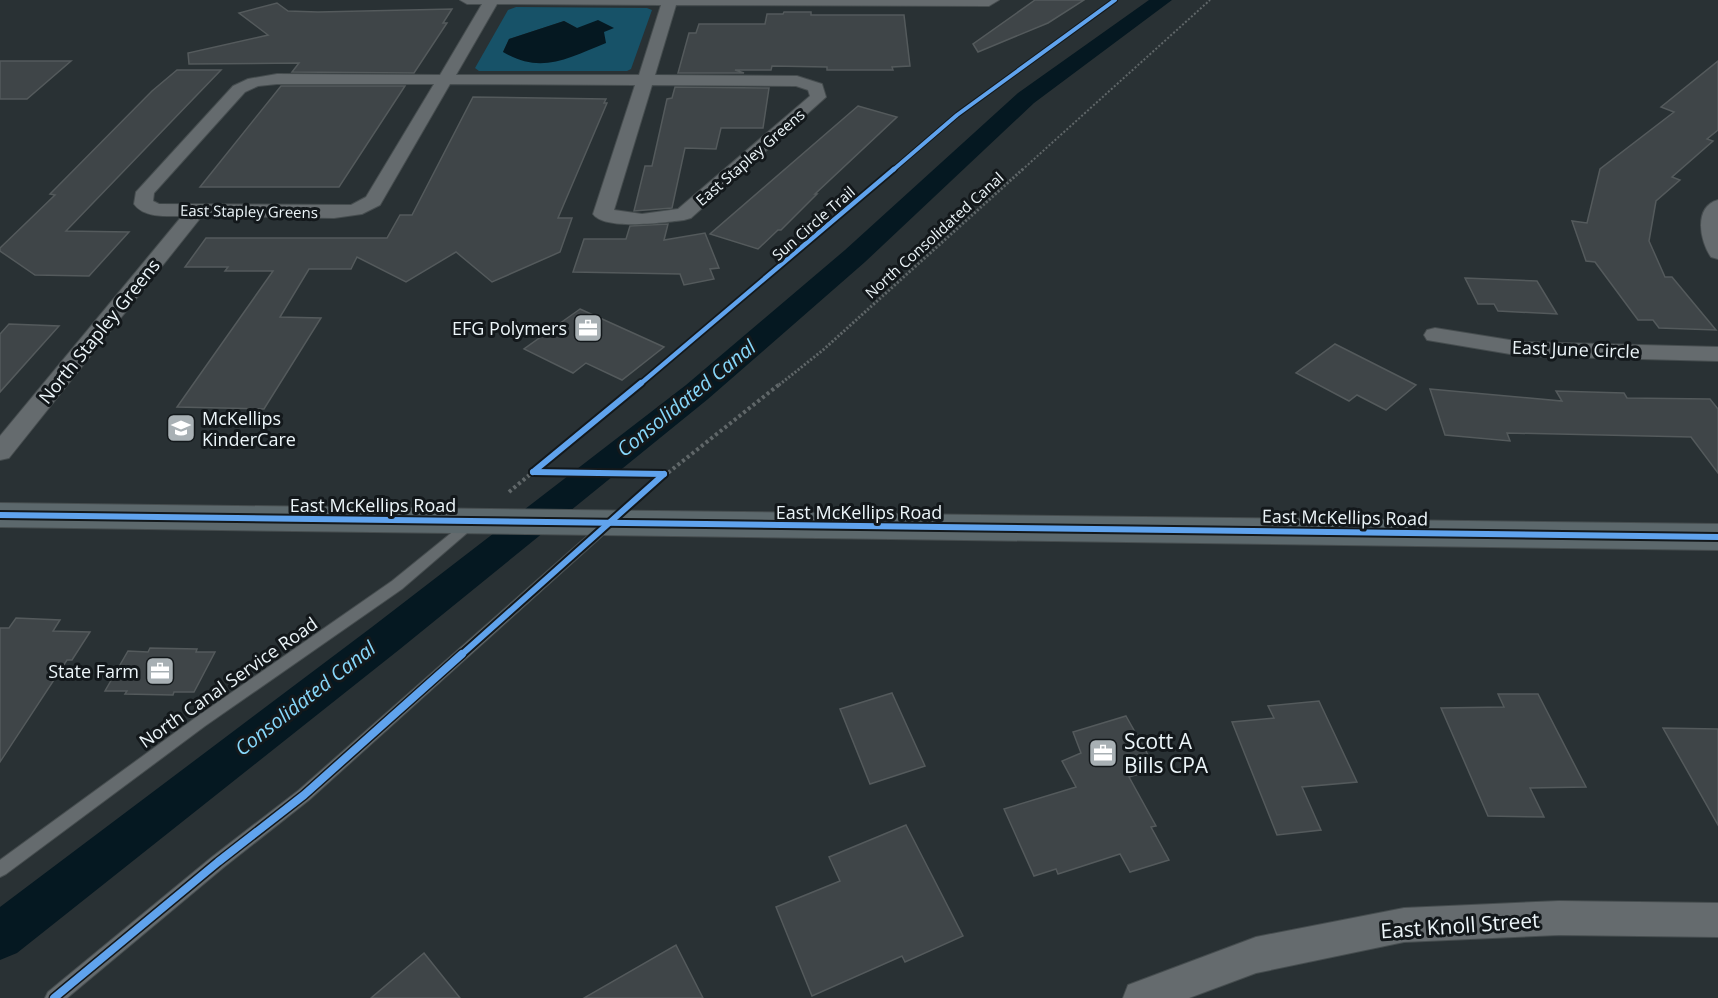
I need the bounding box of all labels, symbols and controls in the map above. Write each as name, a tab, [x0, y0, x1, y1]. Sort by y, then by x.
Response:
street label: East Stapley Greens	[691, 104, 809, 210]
street label: North Consolidated Canal	[861, 167, 1007, 303]
street label: Sun Circle Trail	[767, 182, 859, 264]
street label: East Stapley Greens	[180, 200, 318, 222]
street label: North Stapley Greens	[33, 254, 165, 408]
office icon: EFG Polymers	[572, 312, 604, 344]
place label: EFG Polymers	[452, 316, 567, 340]
water label: Consolidated Canal	[611, 333, 762, 462]
street label: East June Circle	[1512, 335, 1640, 363]
place label: McKellips KinderCare	[202, 406, 296, 451]
school or university icon: McKellips KinderCare	[165, 412, 197, 444]
street label: East McKellips Road	[290, 493, 456, 517]
street label: East McKellips Road	[776, 500, 942, 524]
street label: East McKellips Road	[1262, 504, 1428, 530]
street label: North Canal Service Road	[134, 611, 322, 753]
water label: Consolidated Canal	[229, 634, 382, 761]
office icon: State Farm	[144, 655, 176, 687]
place label: State Farm	[48, 659, 139, 683]
place label: Scott A Bills CPA	[1124, 727, 1209, 779]
office icon: Scott A Bills CPA	[1087, 737, 1119, 769]
street label: East Knoll Street	[1380, 905, 1540, 945]

